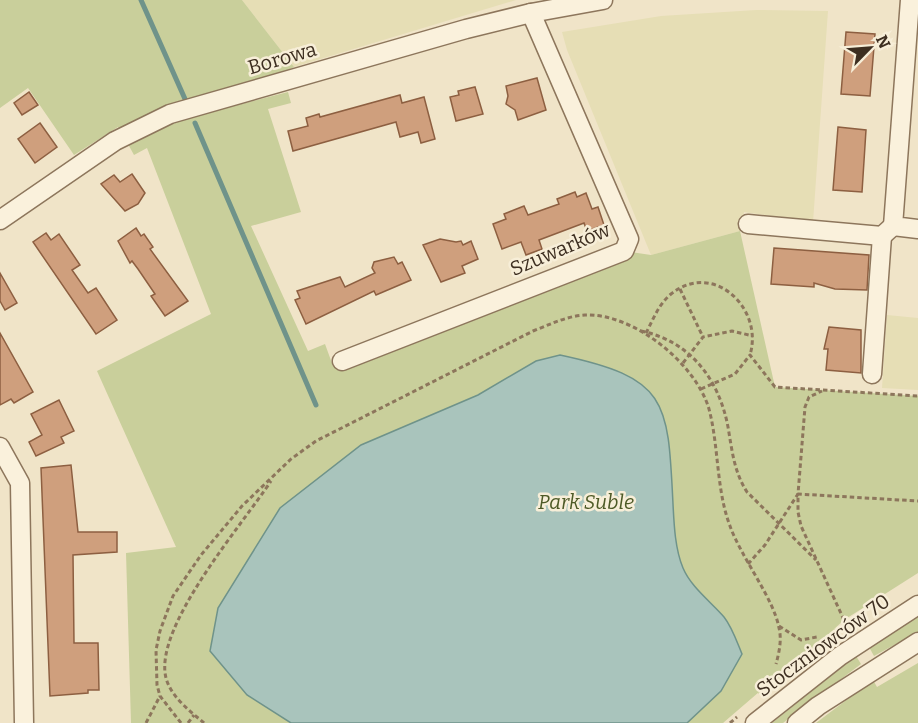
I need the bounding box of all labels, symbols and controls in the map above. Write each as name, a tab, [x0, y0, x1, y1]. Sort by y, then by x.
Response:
north arrow	[840, 18, 900, 78]
text: N	[872, 32, 894, 51]
street label: Borowa	[245, 37, 319, 79]
street label: Szuwarków	[506, 217, 615, 281]
park label: Park Suble	[538, 490, 634, 514]
street label: Stoczniowców 70	[752, 589, 894, 701]

